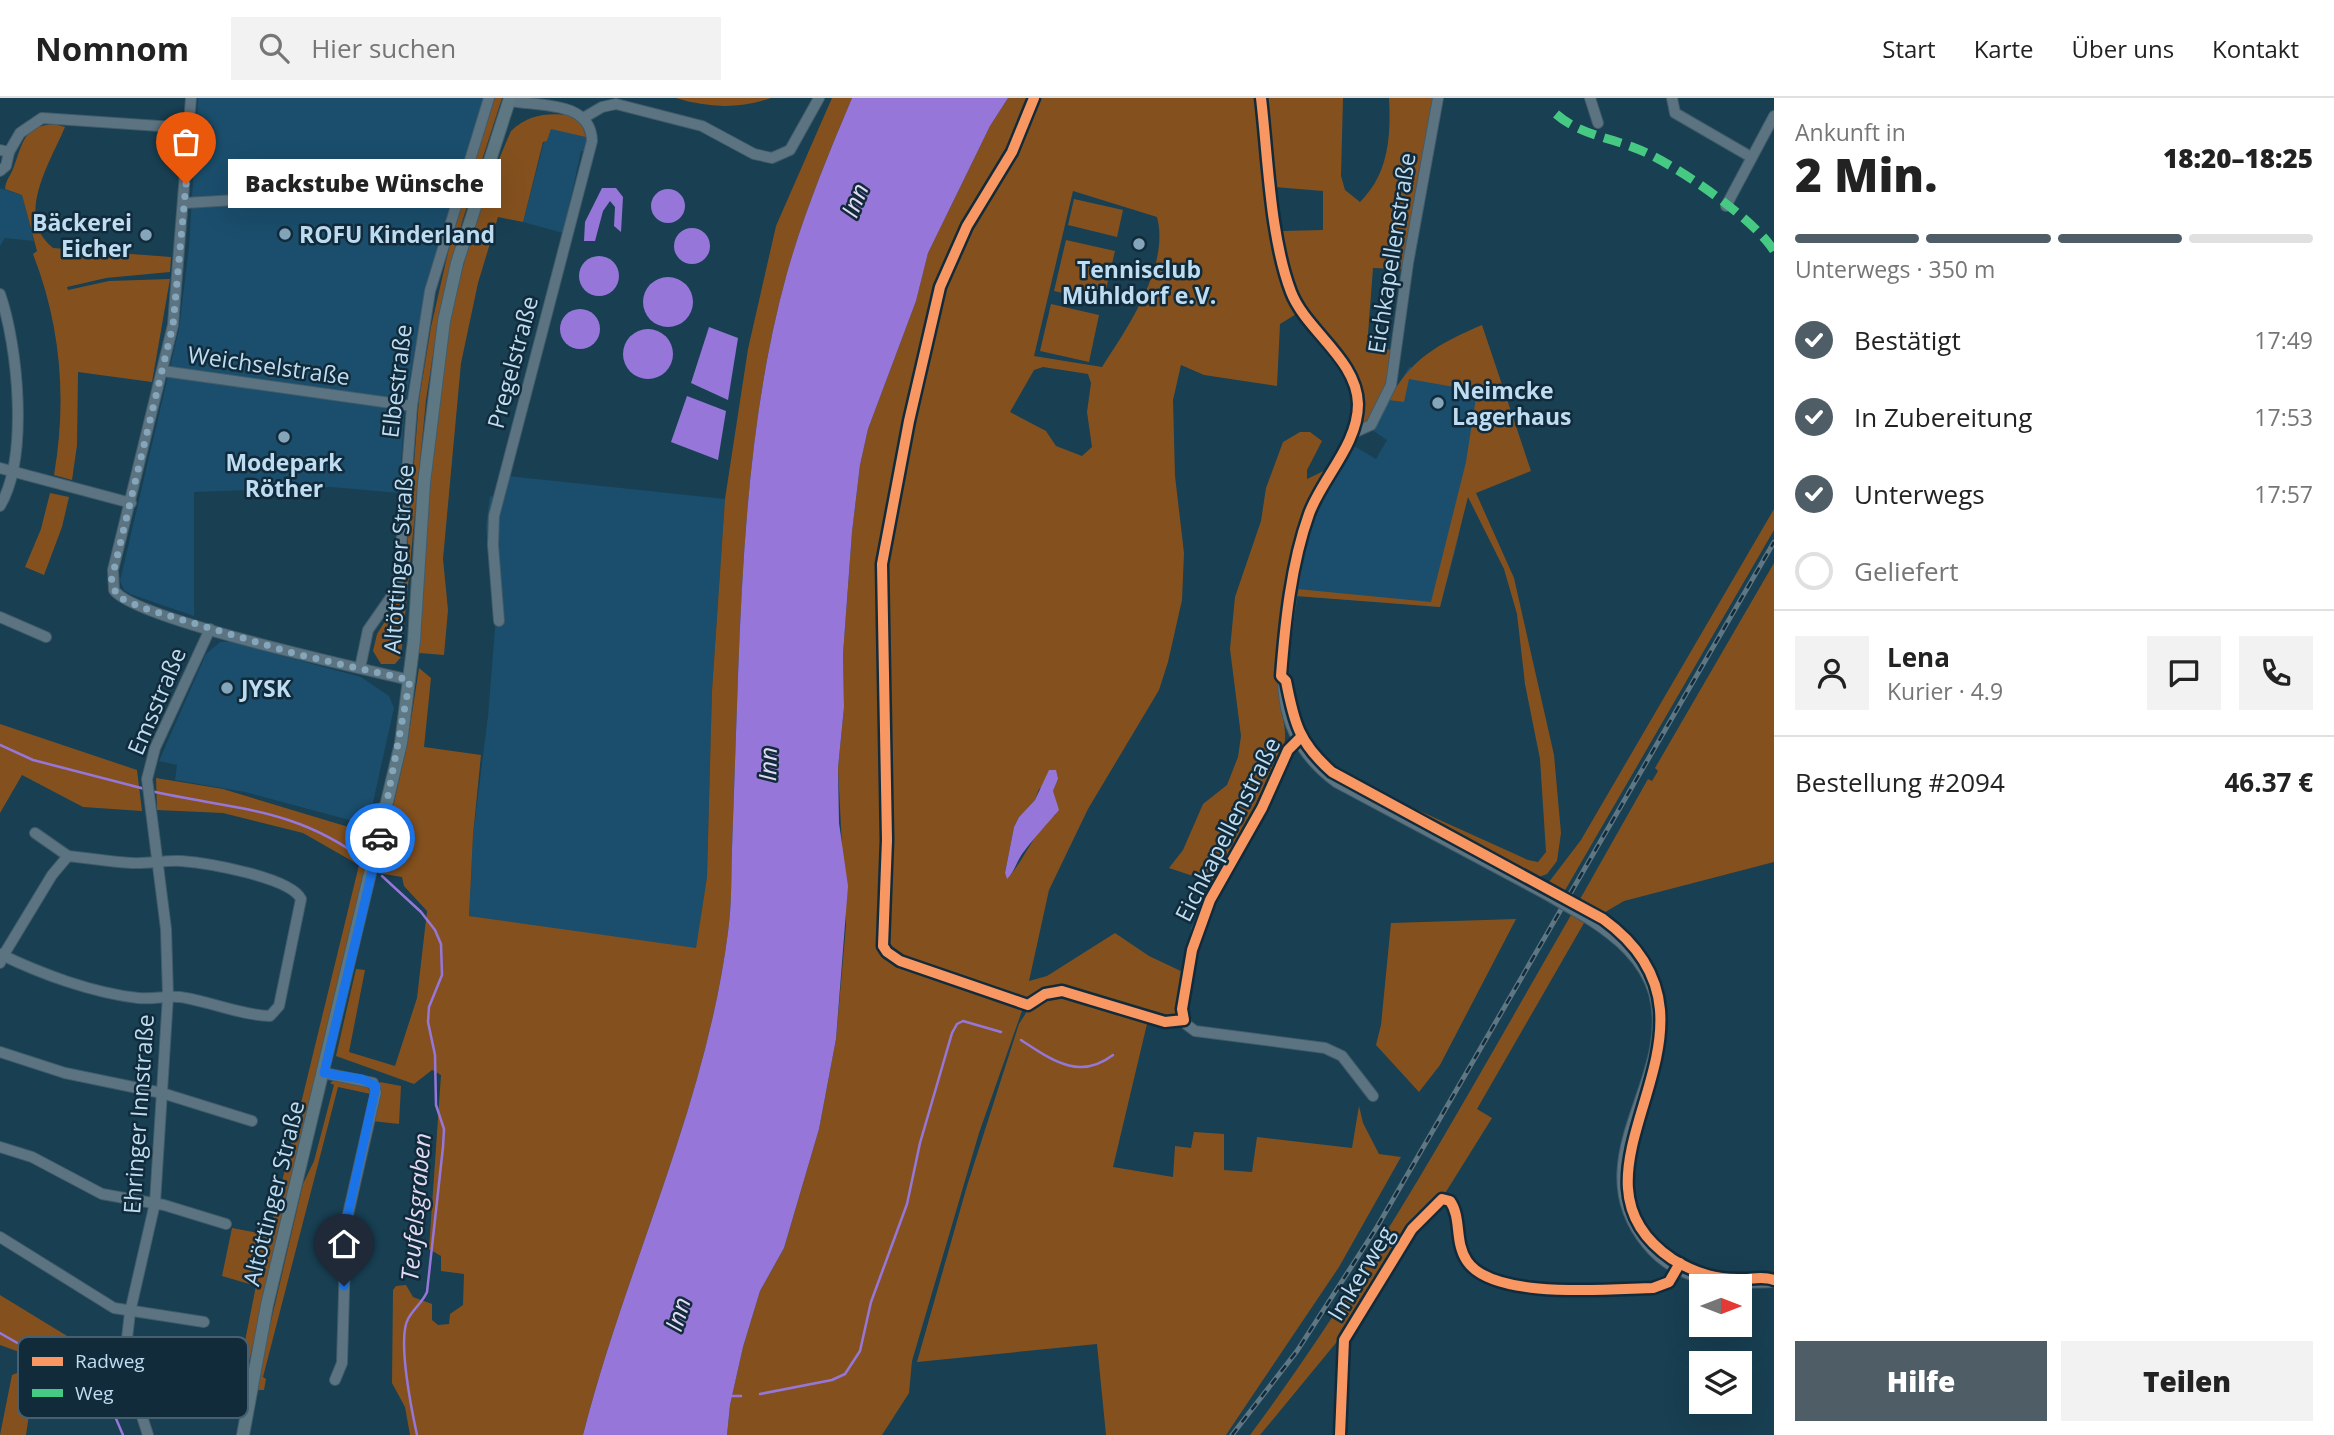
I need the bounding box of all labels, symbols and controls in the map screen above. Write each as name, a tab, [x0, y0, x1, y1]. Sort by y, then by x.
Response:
search box	[231, 17, 721, 80]
text: Nomnom	[35, 26, 189, 71]
icon: search	[255, 29, 293, 67]
text: Hier suchen	[311, 30, 456, 66]
text: Start	[1882, 32, 1936, 65]
text: Karte	[1974, 32, 2034, 65]
text: Über uns	[2072, 32, 2174, 65]
text: Kontakt	[2212, 32, 2299, 65]
pin	[156, 112, 216, 184]
text: Ankunft in	[1795, 116, 1906, 148]
icon: bag	[167, 123, 205, 161]
text: 18:20–18:25	[2163, 140, 2313, 176]
text: 2 Min.	[1795, 143, 1937, 205]
street label: Eichkapellenstraße	[1359, 150, 1423, 356]
callout: Backstube Wünsche	[228, 160, 501, 208]
text: Backstube Wünsche	[245, 167, 484, 199]
water label: Inn	[832, 178, 876, 222]
place label: Bäckerei Eicher	[32, 206, 132, 264]
place label: ROFU Kinderland	[299, 218, 495, 250]
marker: ROFU Kinderland	[277, 226, 293, 242]
marker: Bäckerei Eicher	[138, 227, 154, 243]
marker: Tennisclub Mühldorf e.V.	[1131, 236, 1147, 252]
place label: Tennisclub Mühldorf e.V.	[1062, 253, 1216, 311]
text: Unterwegs · 350 m	[1795, 253, 1995, 285]
street label: Pregelstraße	[479, 292, 545, 432]
icon: check	[1795, 321, 1833, 359]
street label: Elbestraße	[373, 322, 419, 440]
text: Bestätigt	[1854, 322, 1961, 358]
text: 17:49	[2254, 324, 2313, 356]
street label: Weichselstraße	[186, 338, 352, 392]
place label: Neimcke Lagerhaus	[1452, 374, 1571, 432]
marker: Neimcke Lagerhaus	[1430, 395, 1446, 411]
icon: check	[1795, 398, 1833, 436]
text: In Zubereitung	[1854, 399, 2032, 435]
text: 17:53	[2254, 401, 2313, 433]
marker: Modepark Röther	[276, 429, 292, 445]
place label: Modepark Röther	[225, 446, 343, 504]
street label: Altöttinger Straße	[375, 463, 421, 655]
icon: check	[1795, 475, 1833, 513]
text: Unterwegs	[1854, 476, 1985, 512]
text: 17:57	[2254, 478, 2313, 510]
text: Geliefert	[1854, 553, 1958, 589]
button: person	[1795, 636, 1869, 710]
button: chat	[2147, 636, 2221, 710]
button: phone	[2239, 636, 2313, 710]
text: Lena	[1887, 639, 1950, 675]
street label: Emsstraße	[119, 642, 193, 760]
place label: JYSK	[239, 672, 292, 704]
text: Kurier · 4.9	[1887, 675, 2003, 707]
marker: JYSK	[219, 680, 235, 696]
street label: Eichkapellenstraße	[1167, 731, 1287, 927]
water label: Inn	[750, 746, 784, 782]
text: Bestellung #2094	[1795, 764, 2005, 800]
text: 46.37 €	[2225, 764, 2313, 800]
courier	[345, 803, 415, 873]
icon: car	[361, 819, 399, 857]
street label: Ehringer Innstraße	[115, 1013, 161, 1215]
street label: Altöttinger Straße	[235, 1097, 311, 1289]
water label: Teufelsgraben	[392, 1131, 438, 1283]
pin	[314, 1214, 374, 1286]
street label: Imkerweg	[1319, 1219, 1401, 1326]
icon: home	[325, 1225, 363, 1263]
north arrow	[1689, 1274, 1752, 1337]
map controls	[1689, 1274, 1752, 1414]
water label: Inn	[656, 1293, 698, 1335]
legend	[18, 1337, 248, 1418]
button: Hilfe	[1795, 1341, 2047, 1421]
button: Teilen	[2061, 1341, 2313, 1421]
text: Radweg	[75, 1348, 145, 1374]
button: layers	[1689, 1351, 1752, 1414]
text: Weg	[75, 1380, 114, 1406]

